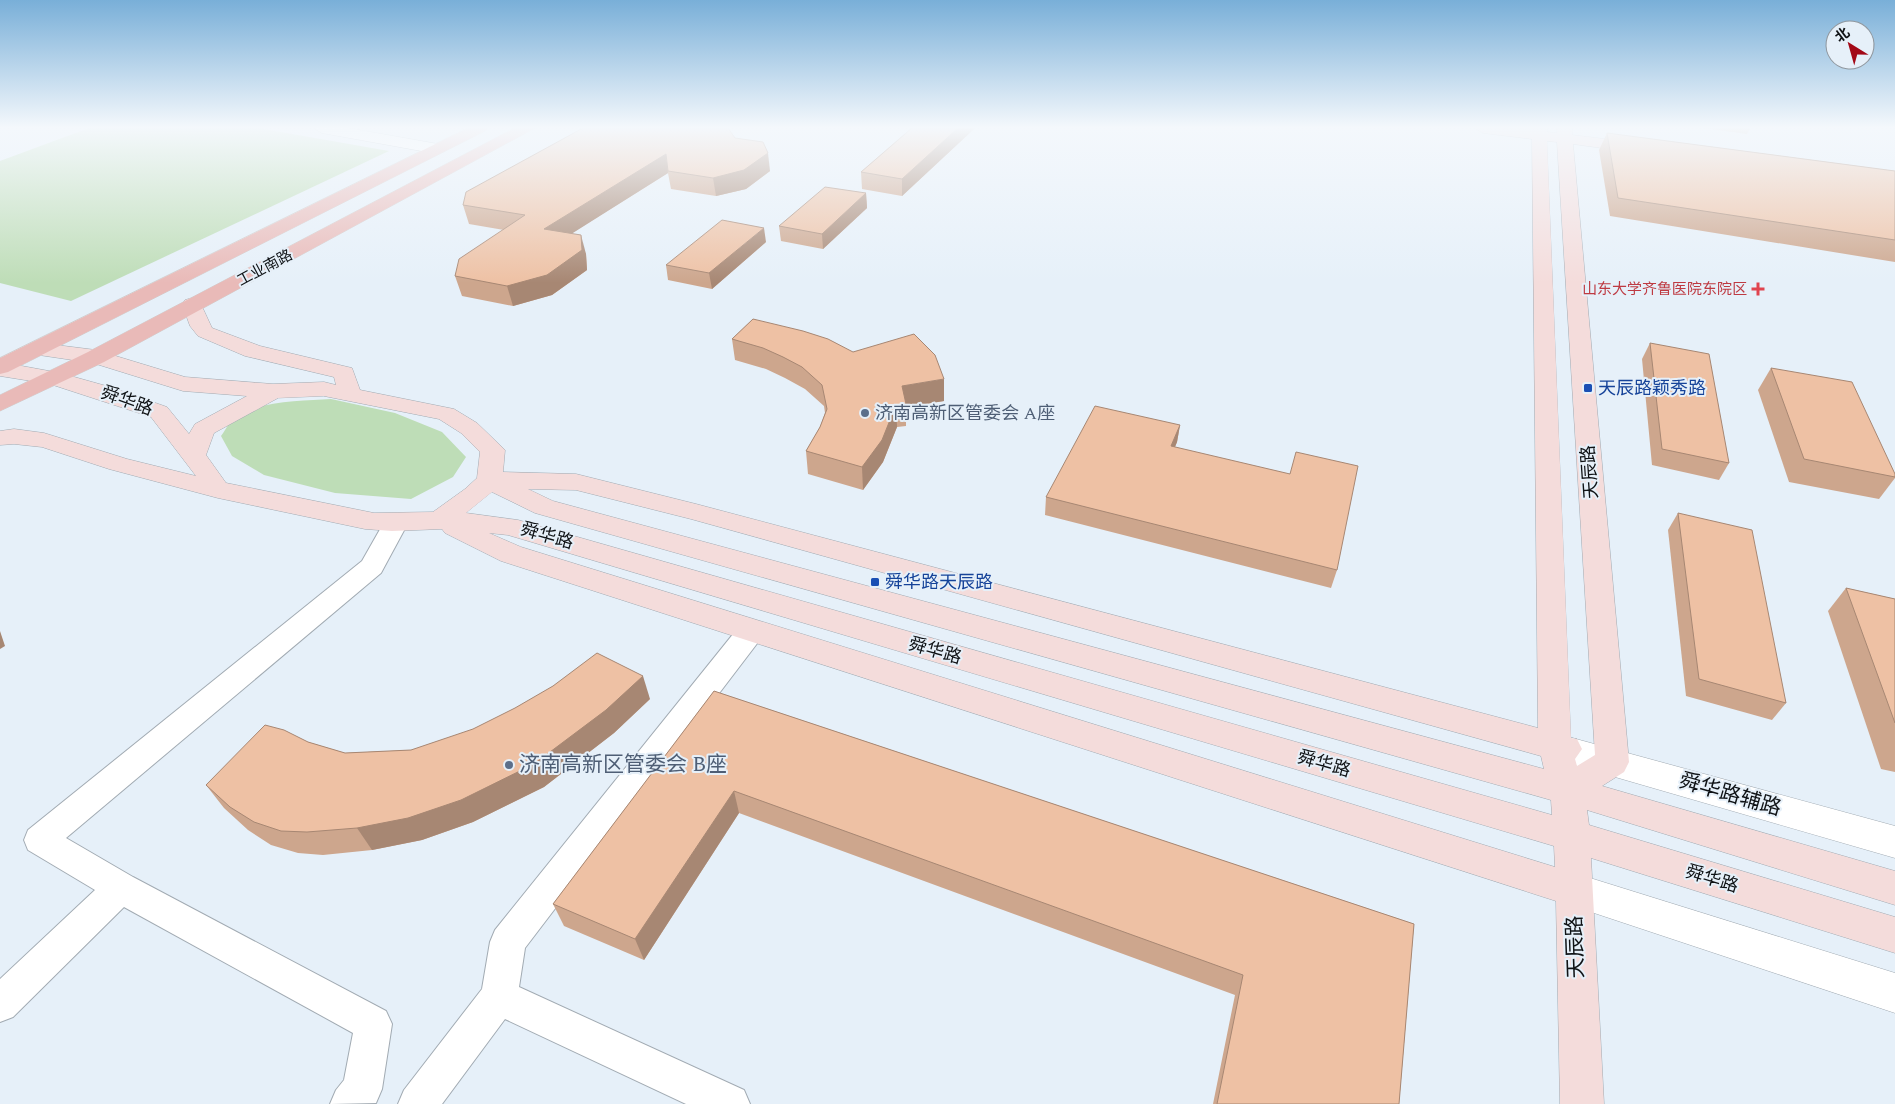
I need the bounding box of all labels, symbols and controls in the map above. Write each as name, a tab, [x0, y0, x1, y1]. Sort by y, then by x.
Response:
north arrow	[1825, 20, 1875, 70]
text: 北	[1831, 22, 1854, 48]
street label: 工业南路	[233, 244, 297, 292]
place label: 山东大学齐鲁医院东院区	[1582, 278, 1747, 301]
marker: 山东大学齐鲁医院东院区	[1751, 282, 1765, 296]
place label: 天辰路颖秀路	[1598, 375, 1706, 402]
street label: 舜华路	[97, 379, 157, 423]
marker: 天辰路颖秀路	[1582, 382, 1594, 394]
place label: 济南高新区管委会 A座	[875, 400, 1055, 427]
marker: 济南高新区管委会 A座	[859, 407, 871, 419]
street label: 天辰路	[1575, 444, 1605, 500]
street label: 舜华路	[517, 516, 577, 556]
place label: 舜华路天辰路	[885, 569, 993, 596]
marker: 舜华路天辰路	[869, 576, 881, 588]
street label: 舜华路	[905, 631, 965, 671]
street label: 舜华路	[1294, 744, 1354, 784]
place label: 济南高新区管委会 B座	[519, 749, 727, 781]
marker: 济南高新区管委会 B座	[503, 759, 515, 771]
street label: 舜华路辅路	[1675, 765, 1785, 825]
street label: 舜华路	[1682, 858, 1742, 900]
street label: 天辰路	[1559, 915, 1593, 979]

